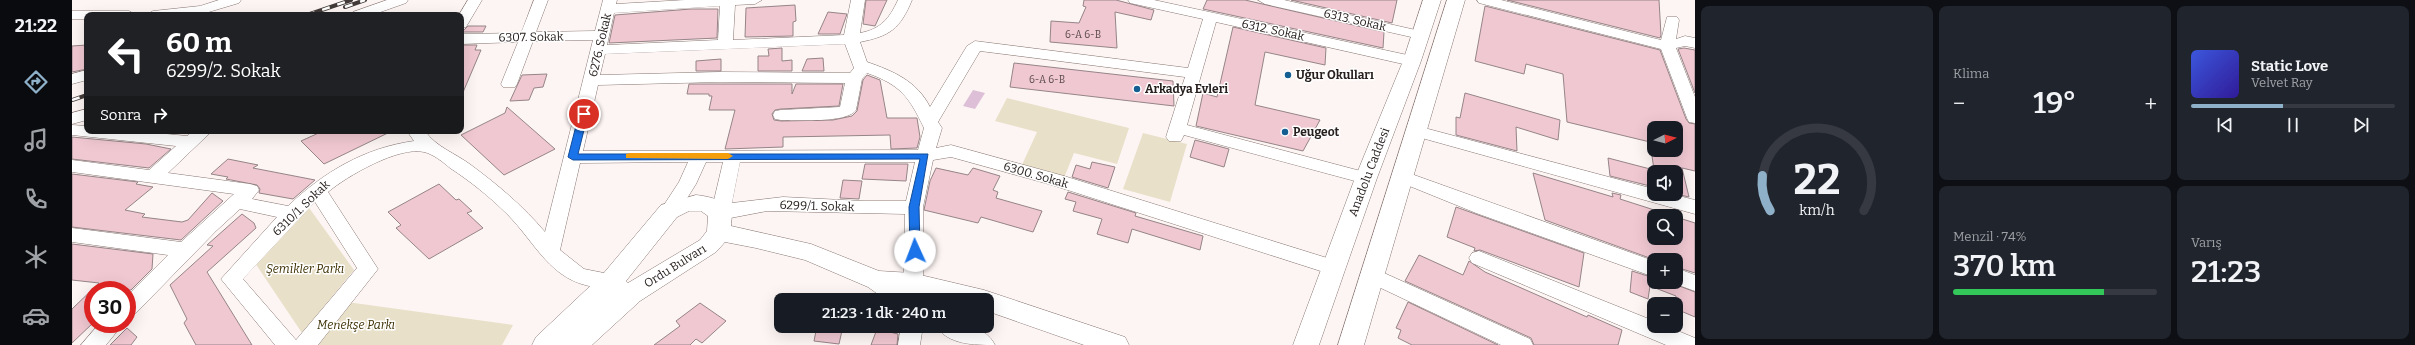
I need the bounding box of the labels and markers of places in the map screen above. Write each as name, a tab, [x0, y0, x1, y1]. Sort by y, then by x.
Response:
place label: Uğur Okulları	[1296, 68, 1374, 82]
marker: Uğur Okulları	[1283, 70, 1293, 80]
place label: Arkadya Evleri	[1145, 82, 1228, 96]
marker: Arkadya Evleri	[1132, 84, 1142, 94]
pin	[567, 97, 601, 131]
place label: Peugeot	[1293, 125, 1340, 139]
marker: Peugeot	[1280, 127, 1290, 137]

